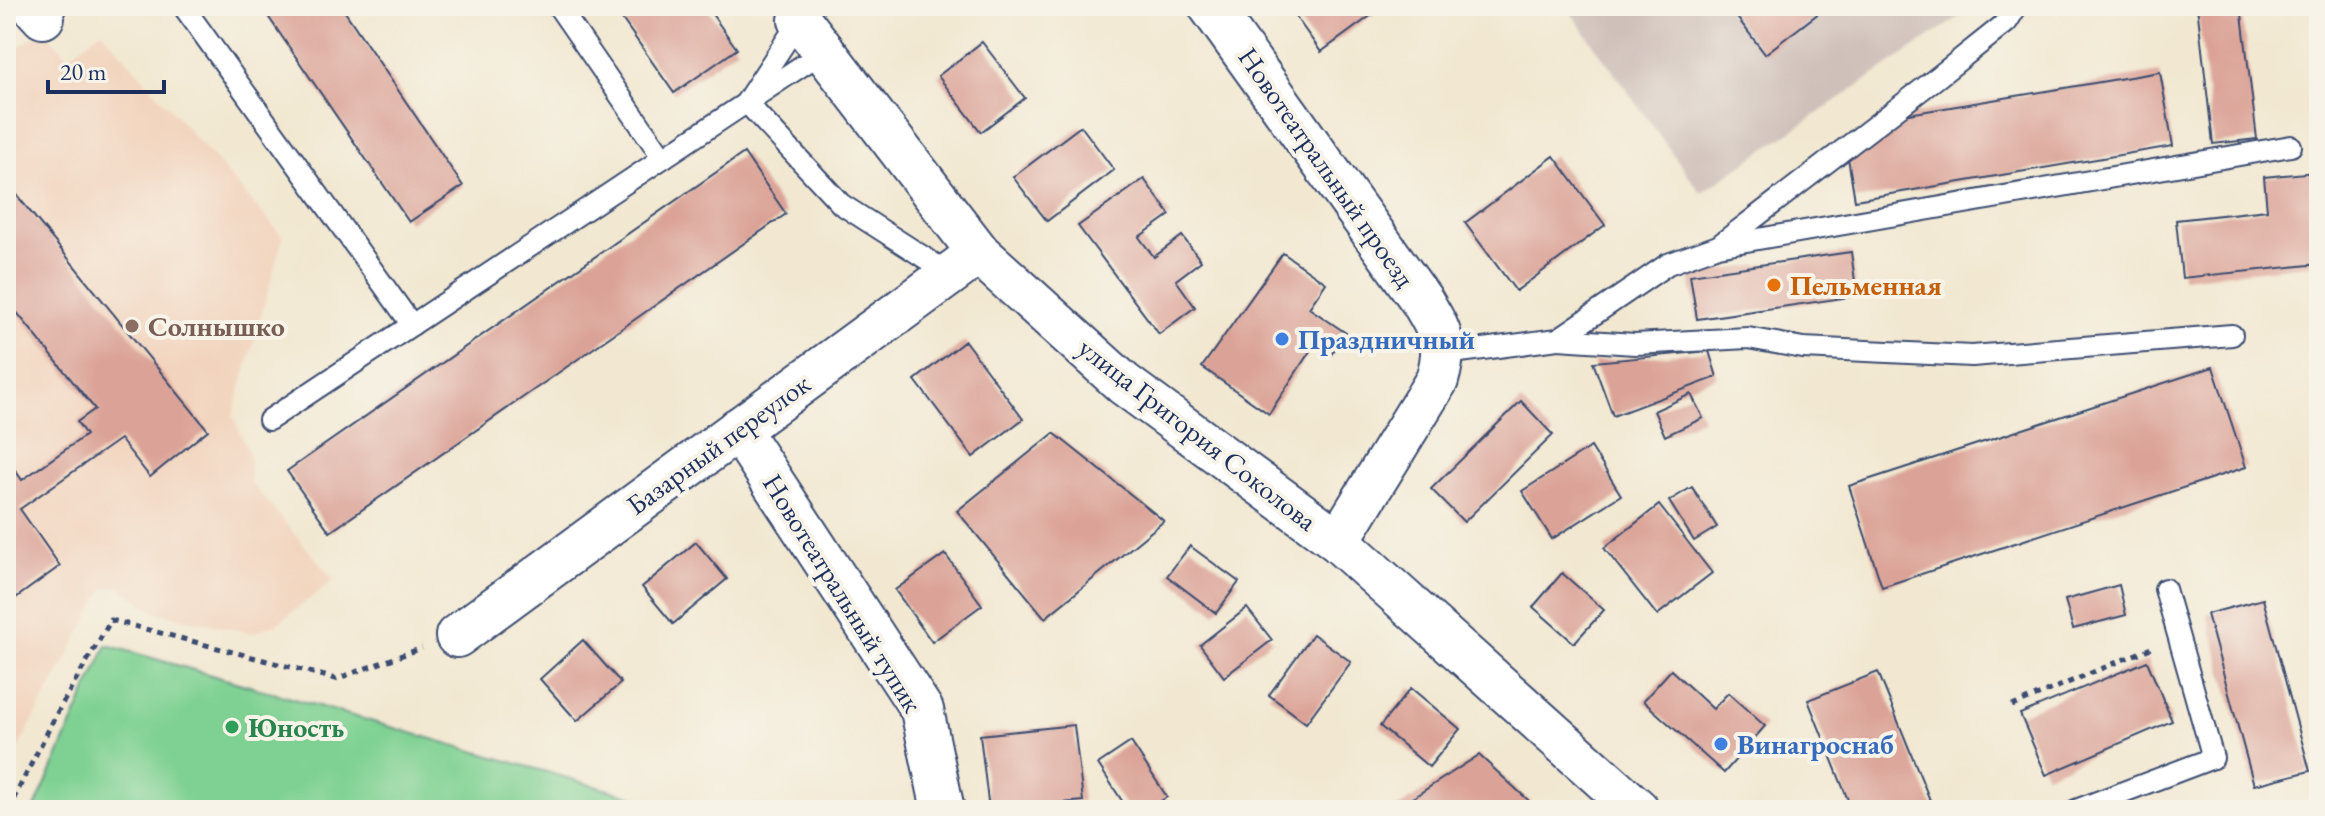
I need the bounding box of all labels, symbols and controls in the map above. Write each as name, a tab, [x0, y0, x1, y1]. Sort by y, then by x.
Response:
street label: Новотеатральный проезд	[1230, 40, 1424, 294]
scale bar	[48, 44, 164, 94]
text: 20 m	[60, 56, 107, 87]
place label: Пельменная	[1790, 267, 1942, 303]
marker: Пельменная	[1765, 276, 1783, 294]
place label: Солнышко	[148, 308, 285, 344]
marker: Солнышко	[123, 317, 141, 335]
place label: Праздничный	[1298, 321, 1475, 357]
street label: улица Григория Соколова	[1071, 330, 1325, 539]
marker: Праздничный	[1273, 330, 1291, 348]
street label: Базарный переулок	[619, 365, 817, 523]
street label: Новотеатральный тупик	[755, 467, 931, 719]
place label: Юность	[248, 709, 344, 745]
marker: Юность	[223, 718, 241, 736]
place label: Винагроснаб	[1737, 726, 1894, 762]
marker: Винагроснаб	[1712, 735, 1730, 753]

